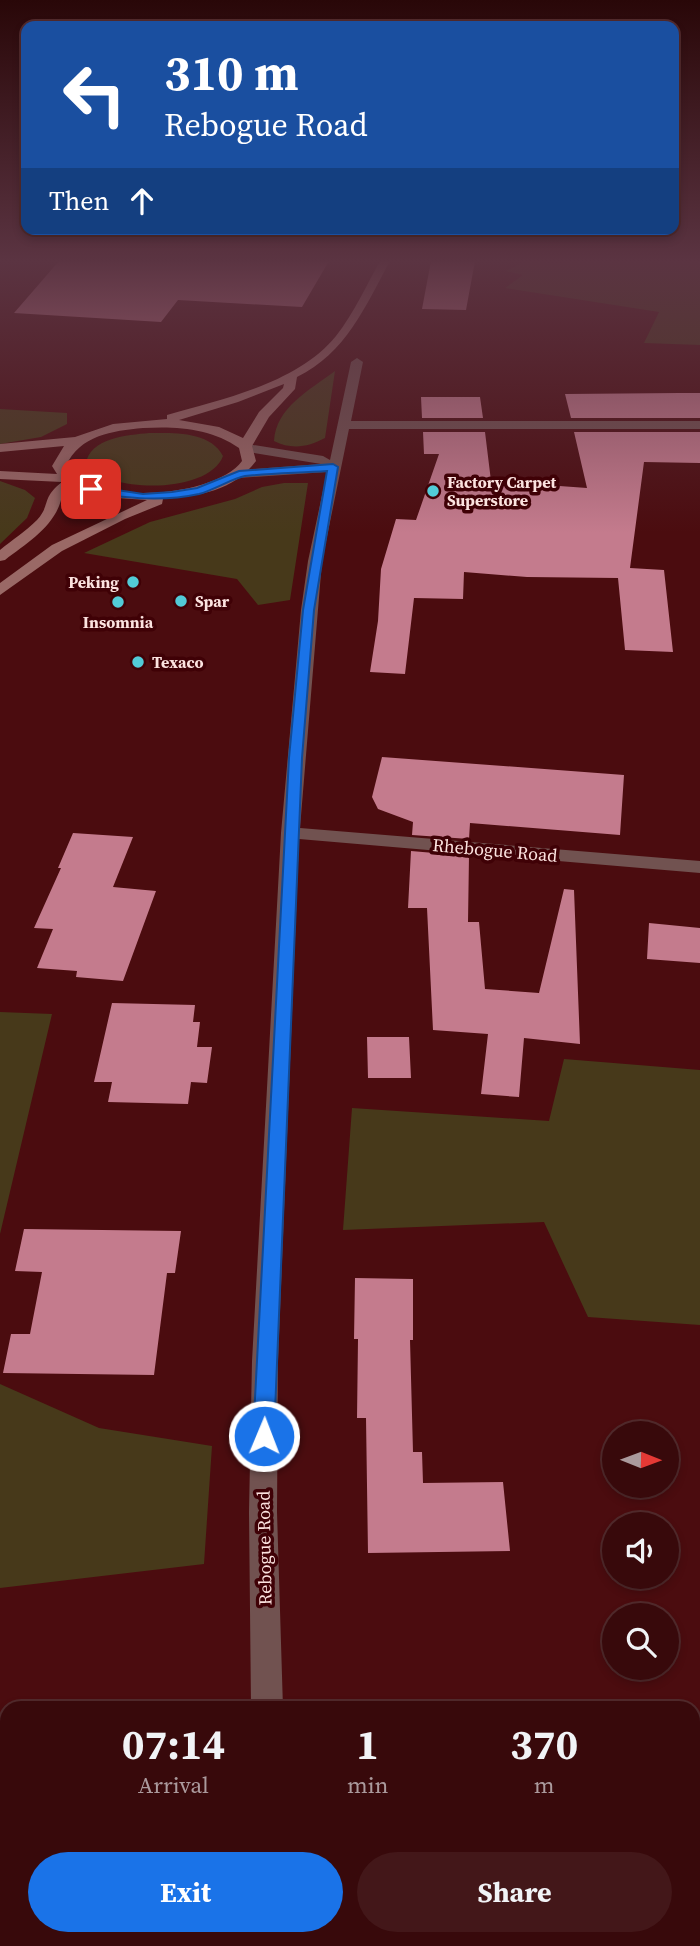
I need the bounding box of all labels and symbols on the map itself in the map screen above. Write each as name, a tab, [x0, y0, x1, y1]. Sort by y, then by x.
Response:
pin	[61, 459, 121, 519]
place label: Factory Carpet Superstore	[447, 471, 556, 511]
marker: Factory Carpet Superstore	[425, 483, 441, 499]
place label: Peking	[68, 571, 119, 593]
marker: Peking	[125, 574, 141, 590]
place label: Spar	[195, 590, 230, 612]
marker: Spar	[173, 593, 189, 609]
marker: Insomnia	[110, 594, 126, 610]
place label: Insomnia	[83, 611, 154, 633]
place label: Texaco	[152, 651, 204, 673]
marker: Texaco	[130, 654, 146, 670]
street label: Rhebogue Road	[431, 832, 559, 868]
position arrow	[227, 1399, 301, 1473]
north arrow	[602, 1421, 679, 1498]
street label: Rebogue Road	[251, 1490, 277, 1606]

